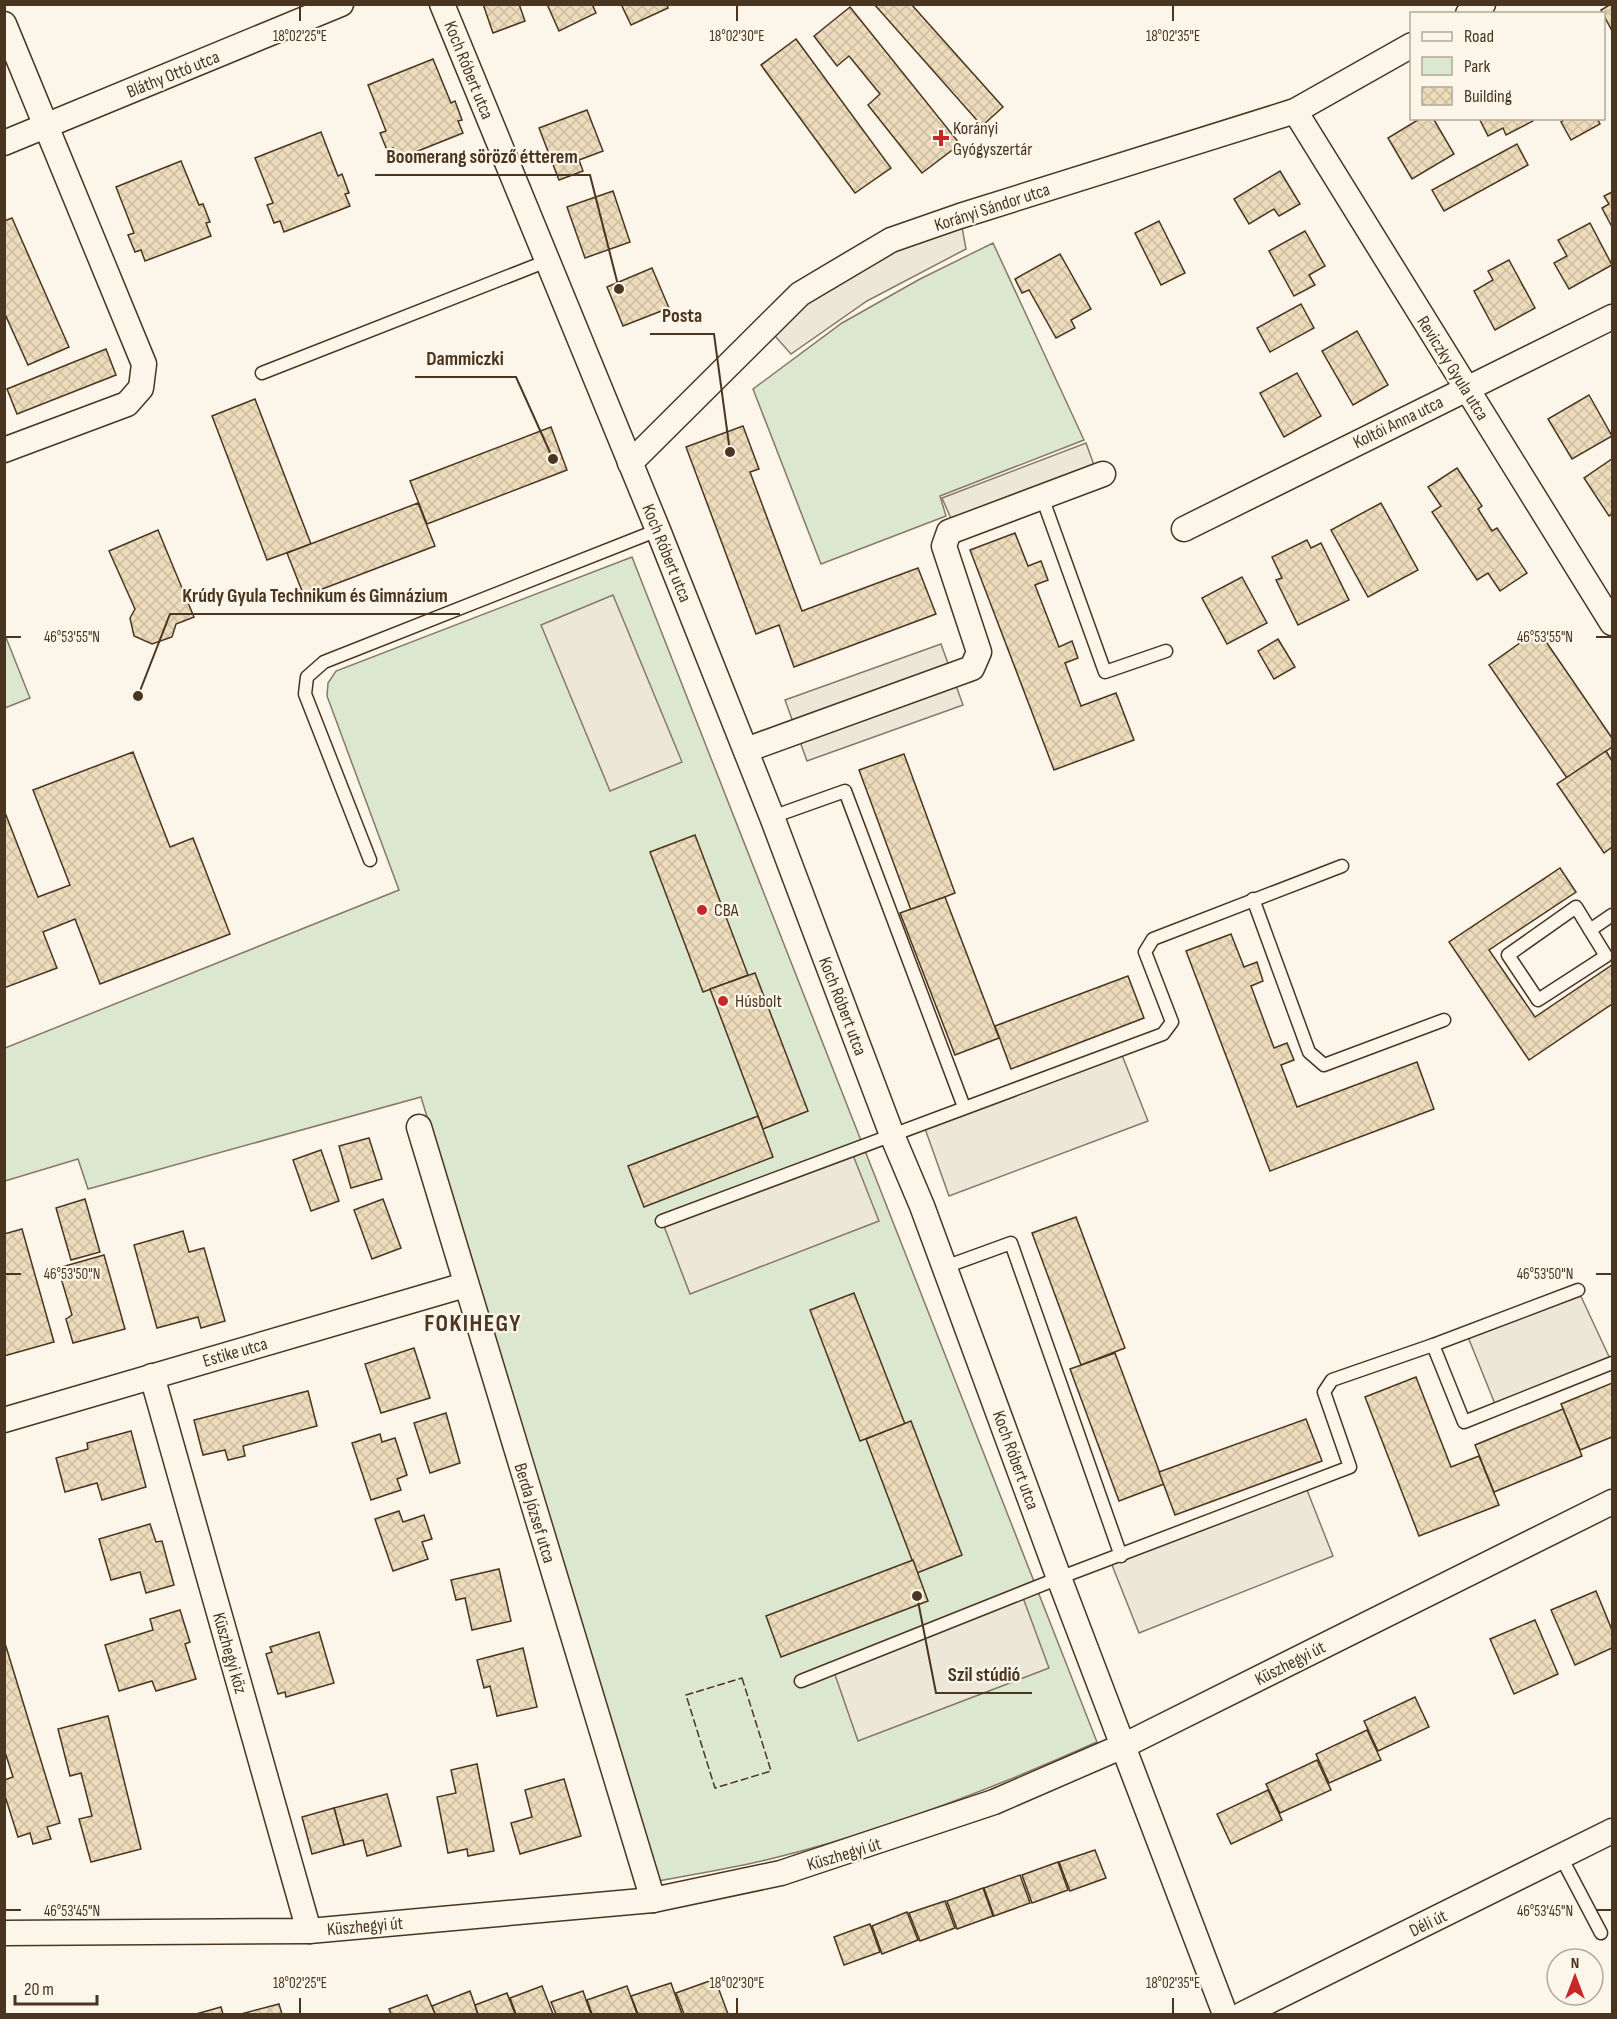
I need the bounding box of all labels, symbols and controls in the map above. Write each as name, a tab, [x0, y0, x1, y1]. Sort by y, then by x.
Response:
legend	[1410, 12, 1605, 120]
street label: Koch Róbert utca	[439, 18, 498, 122]
text: Road	[1464, 26, 1494, 47]
text: 18°02'25"E	[273, 27, 327, 46]
text: 18°02'30"E	[710, 27, 764, 46]
text: 18°02'35"E	[1146, 27, 1200, 46]
street label: Bláthy Ottó utca	[124, 46, 223, 103]
text: Park	[1464, 56, 1490, 77]
text: Building	[1464, 86, 1512, 107]
place label: Korányi Gyógyszertár	[953, 118, 1032, 160]
marker: Korányi Gyógyszertár	[934, 131, 948, 145]
callout: Boomerang söröző étterem	[375, 137, 590, 175]
text: Boomerang söröző étterem	[386, 145, 578, 169]
street label: Korányi Sándor utca	[932, 179, 1053, 236]
callout: Posta	[650, 296, 714, 334]
text: Posta	[662, 304, 702, 328]
street label: Reviczky Gyula utca	[1412, 312, 1493, 424]
callout: Dammiczki	[415, 339, 516, 377]
text: Dammiczki	[426, 347, 504, 371]
street label: Koltói Anna utca	[1350, 392, 1447, 453]
street label: Koch Róbert utca	[637, 501, 696, 605]
callout: Krúdy Gyula Technikum és Gimnázium	[170, 576, 460, 614]
text: Krúdy Gyula Technikum és Gimnázium	[182, 584, 448, 608]
text: 46°53'55"N	[44, 628, 100, 647]
text: 46°53'55"N	[1517, 628, 1573, 647]
place label: CBA	[714, 900, 739, 921]
marker: CBA	[695, 903, 709, 917]
street label: Koch Róbert utca	[814, 954, 871, 1058]
place label: Húsbolt	[735, 991, 782, 1012]
marker: Húsbolt	[716, 994, 730, 1008]
text: 46°53'50"N	[44, 1265, 100, 1284]
text: 46°53'50"N	[1517, 1265, 1573, 1284]
district label: FOKIHEGY	[424, 1309, 522, 1338]
street label: Estike utca	[200, 1333, 270, 1372]
street label: Koch Róbert utca	[988, 1408, 1043, 1513]
street label: Berda József utca	[509, 1461, 560, 1566]
street label: Küszhegyi köz	[208, 1610, 251, 1697]
street label: Küszhegyi út	[1252, 1637, 1329, 1690]
callout: Szil stúdió	[936, 1655, 1032, 1693]
text: Szil stúdió	[948, 1663, 1020, 1687]
street label: Küszhegyi út	[805, 1833, 884, 1876]
text: 46°53'45"N	[44, 1902, 100, 1921]
text: 46°53'45"N	[1517, 1902, 1573, 1921]
street label: Déli út	[1406, 1905, 1451, 1941]
street label: Küszhegyi út	[326, 1913, 404, 1940]
north arrow	[1545, 1947, 1605, 2007]
text: N	[1571, 1954, 1579, 1973]
scale bar	[15, 1968, 98, 2006]
text: 18°02'25"E	[273, 1974, 327, 1993]
text: 18°02'30"E	[710, 1974, 764, 1993]
text: 18°02'35"E	[1146, 1974, 1200, 1993]
text: 20 m	[24, 1979, 54, 2000]

